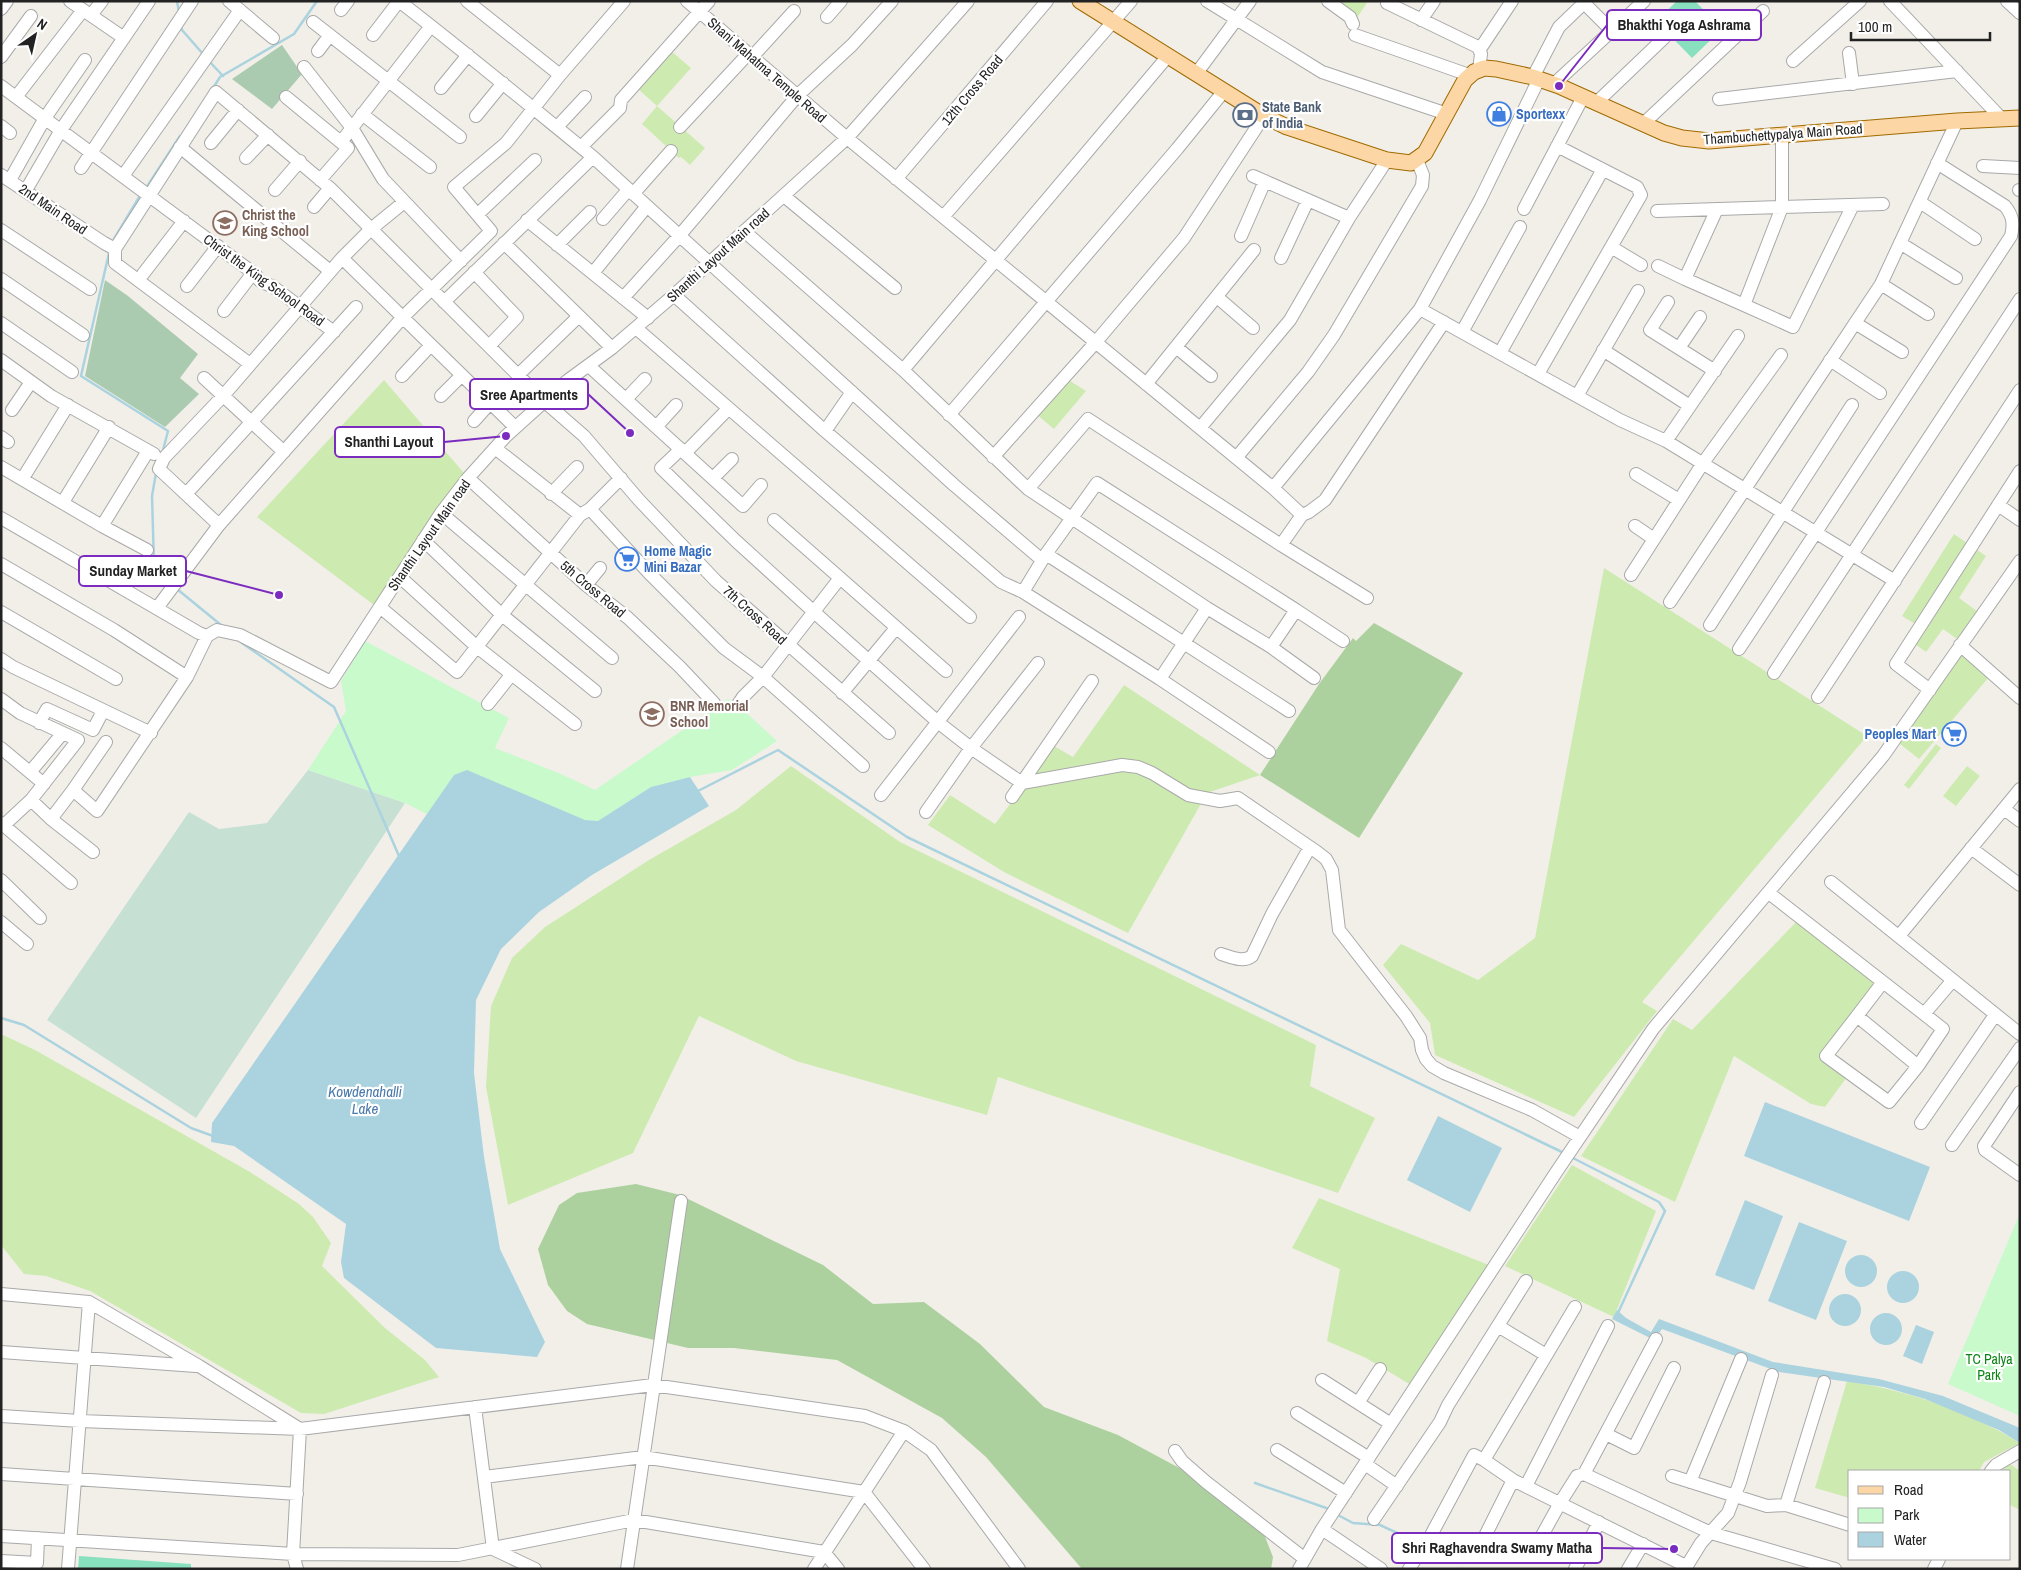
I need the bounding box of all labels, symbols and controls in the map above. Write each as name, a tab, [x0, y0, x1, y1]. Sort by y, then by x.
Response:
north arrow	[10, 10, 60, 60]
callout: Bhakthi Yoga Ashrama	[1607, 10, 1761, 40]
scale bar	[1851, 10, 1990, 42]
street label: Shani Mahatma Temple Road	[704, 13, 830, 127]
text: N	[34, 14, 51, 34]
text: Bhakthi Yoga Ashrama	[1617, 14, 1751, 35]
text: 100 m	[1858, 16, 1892, 37]
street label: 12th Cross Road	[937, 51, 1007, 129]
place label: State Bank of India	[1262, 98, 1322, 132]
shop icon: Sportexx	[1486, 101, 1512, 127]
bank icon: State Bank of India	[1232, 102, 1258, 128]
place label: Sportexx	[1516, 105, 1566, 123]
street label: Thambuchettypalya Main Road	[1703, 119, 1863, 149]
street label: 2nd Main Road	[15, 180, 91, 238]
street label: Shanthi Layout Main road	[663, 204, 773, 306]
place label: Christ the King School	[242, 206, 309, 240]
school or university icon: Christ the King School	[212, 210, 238, 236]
street label: Christ the King School Road	[200, 230, 328, 330]
callout: Sree Apartments	[470, 379, 588, 409]
text: Sree Apartments	[480, 384, 578, 405]
callout: Shanthi Layout	[335, 427, 444, 457]
text: Shanthi Layout	[345, 431, 433, 452]
street label: Shanthi Layout Main road	[384, 476, 474, 594]
place label: Home Magic Mini Bazar	[644, 542, 712, 576]
supermarket icon: Home Magic Mini Bazar	[614, 546, 640, 572]
callout: Sunday Market	[79, 556, 186, 586]
street label: 5th Cross Road	[557, 556, 629, 622]
text: Sunday Market	[89, 560, 177, 581]
street label: 7th Cross Road	[719, 582, 791, 648]
place label: BNR Memorial School	[670, 697, 748, 731]
school or university icon: BNR Memorial School	[639, 701, 665, 727]
supermarket icon: Peoples Mart	[1941, 721, 1967, 747]
place label: Peoples Mart	[1865, 725, 1936, 743]
water label: Kowdenahalli Lake	[328, 1081, 402, 1119]
park label: TC Palya Park	[1965, 1350, 2013, 1384]
legend	[1848, 1470, 2011, 1560]
text: Road	[1894, 1479, 1923, 1500]
text: Park	[1894, 1504, 1920, 1525]
text: Water	[1894, 1529, 1926, 1550]
callout: Shri Raghavendra Swamy Matha	[1392, 1533, 1602, 1563]
text: Shri Raghavendra Swamy Matha	[1402, 1537, 1592, 1558]

